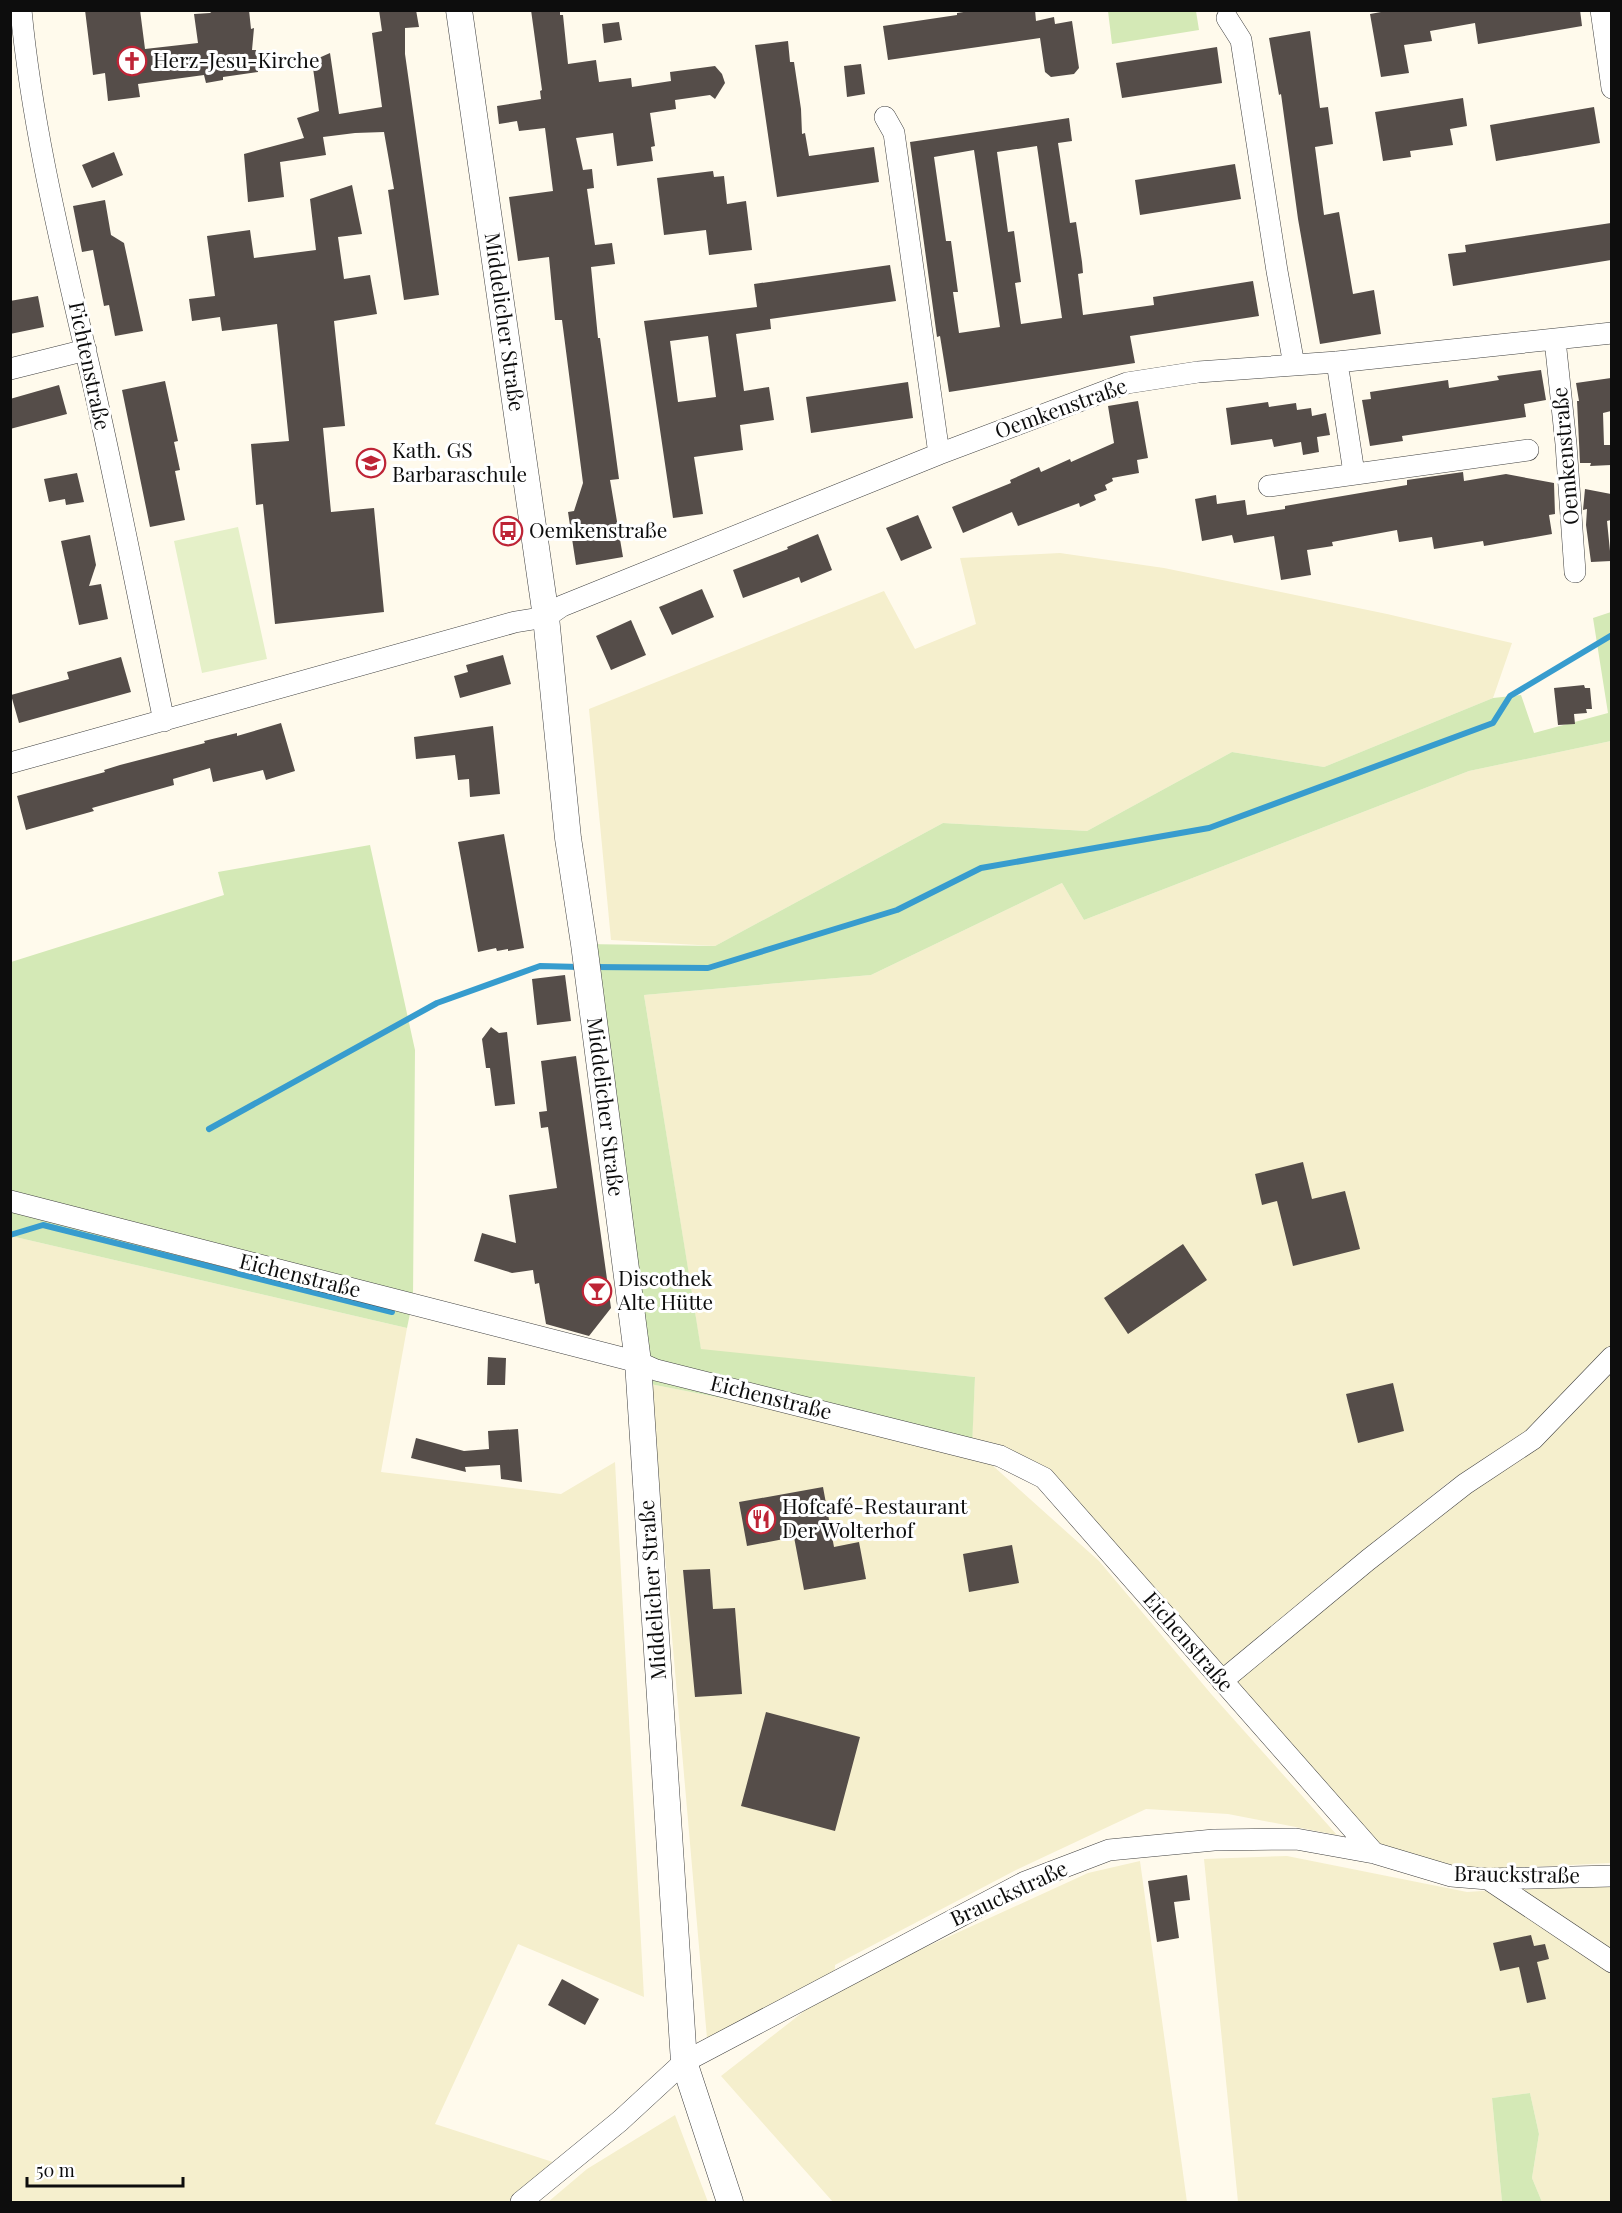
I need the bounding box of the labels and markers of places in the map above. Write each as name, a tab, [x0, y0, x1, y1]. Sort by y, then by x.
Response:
church icon: Herz-Jesu-Kirche	[116, 45, 148, 77]
place label: Herz-Jesu-Kirche	[153, 45, 320, 73]
place label: Kath. GS Barbaraschule	[392, 435, 527, 487]
school or university icon: Kath. GS Barbaraschule	[355, 447, 387, 479]
bus stop icon: Oemkenstraße	[492, 515, 524, 547]
place label: Oemkenstraße	[529, 515, 667, 543]
place label: Discothek Alte Hütte	[617, 1263, 713, 1315]
bar icon: Discothek Alte Hütte	[581, 1275, 613, 1307]
place label: Hofcafé-Restaurant Der Wolterhof	[782, 1491, 968, 1543]
restaurant icon: Hofcafé-Restaurant Der Wolterhof	[745, 1503, 777, 1535]

